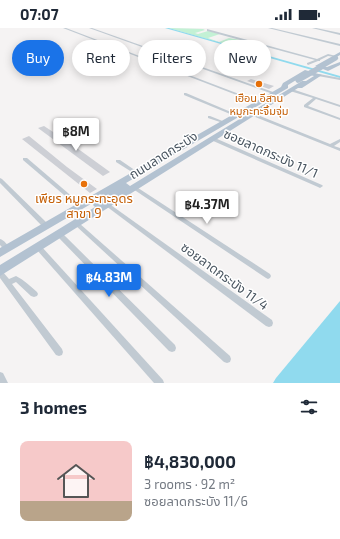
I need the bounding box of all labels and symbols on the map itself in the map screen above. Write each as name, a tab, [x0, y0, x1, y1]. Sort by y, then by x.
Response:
marker: เฮือน อีสาน หมูกะทะจิ้มจุ่ม	[254, 79, 264, 89]
place label: เฮือน อีสาน หมูกะทะจิ้มจุ่ม	[229, 91, 289, 118]
pin: ฿8M	[57, 118, 95, 152]
street label: ซอยลาดกระบัง 11/1	[221, 125, 321, 181]
street label: ถนนลาดกระบัง	[126, 128, 200, 182]
marker: เพียร หมูกระทะอุดร สาขา 9	[79, 179, 89, 189]
place label: เพียร หมูกระทะอุดร สาขา 9	[35, 190, 133, 221]
pin: ฿4.37M	[174, 191, 240, 225]
street label: ซอยลาดกระบัง 11/4	[178, 239, 272, 313]
pin: ฿4.83M	[76, 264, 142, 298]

